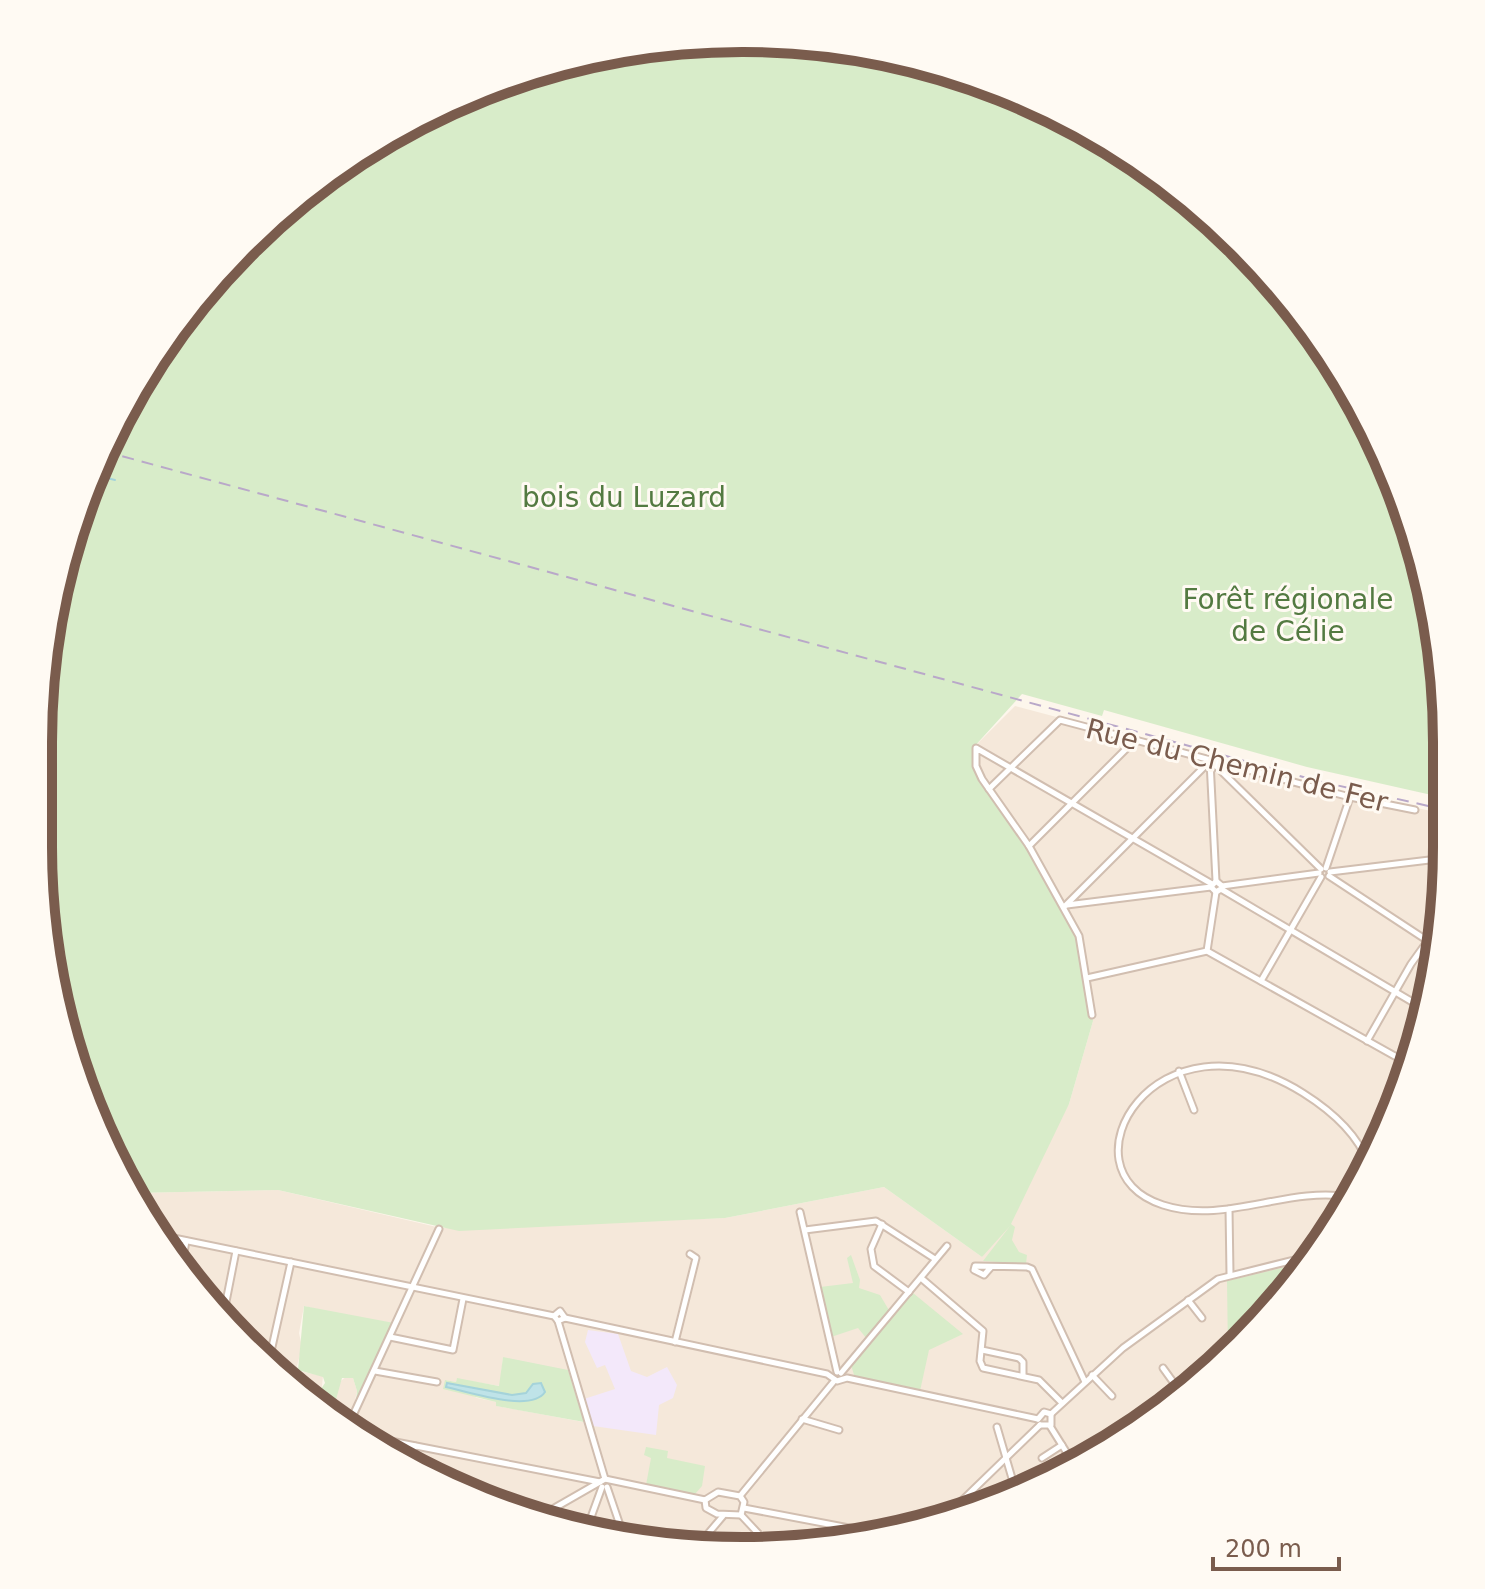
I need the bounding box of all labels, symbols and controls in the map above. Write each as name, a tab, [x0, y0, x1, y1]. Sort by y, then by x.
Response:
park label: bois du Luzard	[522, 481, 726, 514]
park label: Forêt régionale de Célie	[1183, 583, 1393, 648]
street label: Rue du Chemin de Fer	[1083, 712, 1392, 819]
scale bar	[1213, 1521, 1339, 1571]
text: 200 m	[1225, 1535, 1302, 1563]

